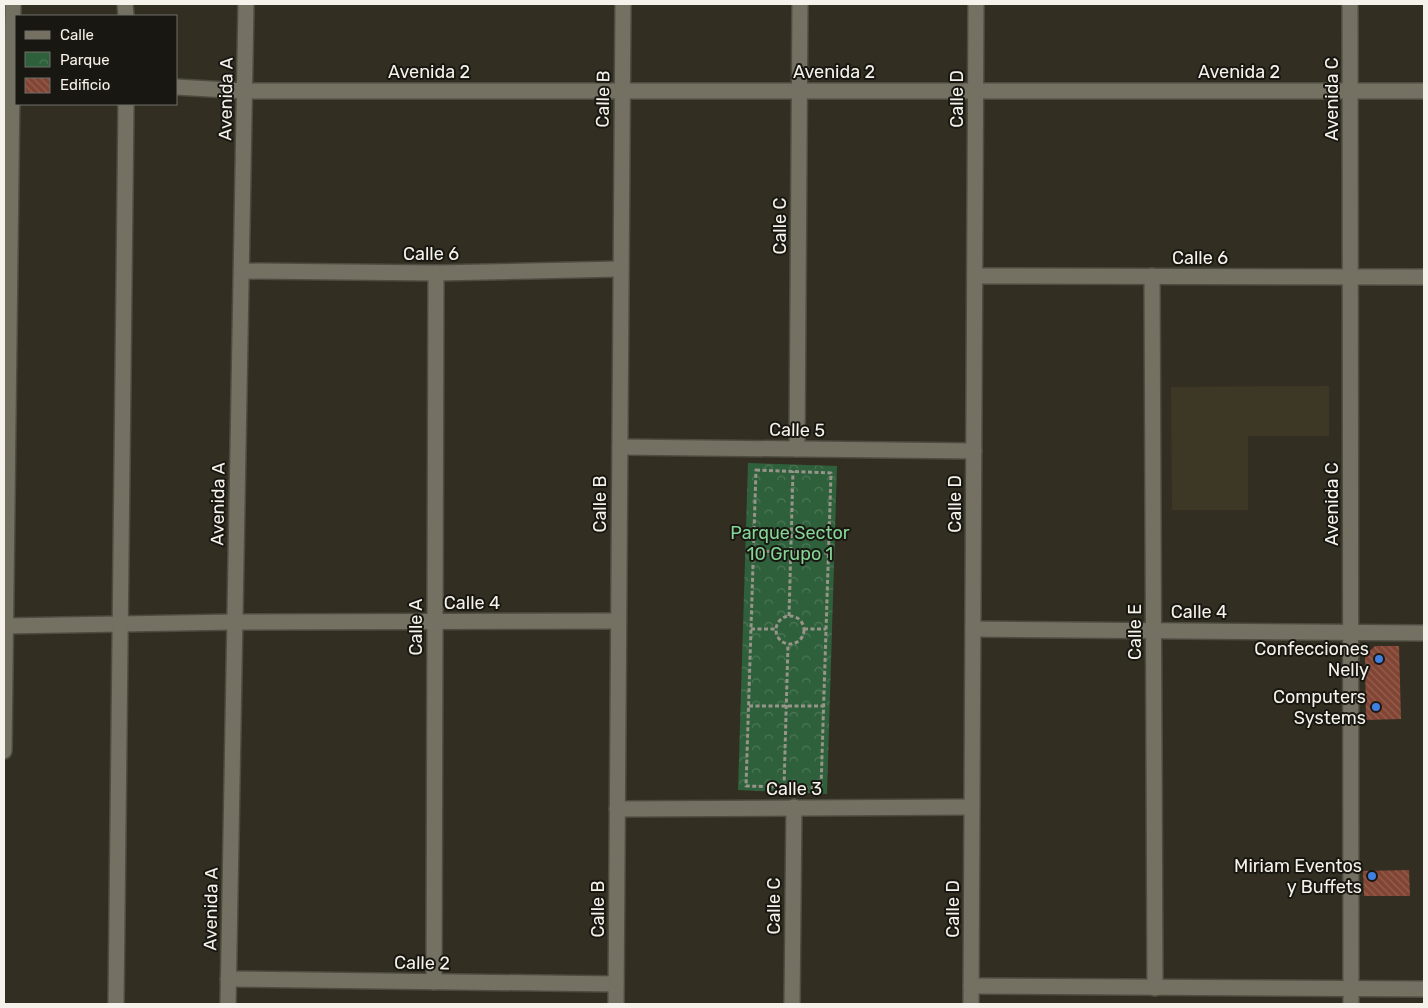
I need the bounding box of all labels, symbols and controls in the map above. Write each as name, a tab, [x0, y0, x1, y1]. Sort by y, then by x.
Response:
legend	[15, 15, 178, 105]
text: Calle	[60, 26, 94, 44]
text: Parque	[60, 51, 110, 69]
street label: Avenida A	[214, 57, 238, 141]
street label: Avenida C	[1321, 57, 1343, 141]
street label: Avenida 2	[388, 61, 470, 83]
street label: Avenida 2	[793, 61, 875, 83]
street label: Avenida 2	[1198, 61, 1280, 83]
street label: Calle B	[592, 70, 614, 128]
street label: Calle D	[946, 70, 968, 128]
text: Edificio	[60, 76, 110, 94]
street label: Calle C	[769, 197, 791, 255]
street label: Calle 6	[403, 243, 459, 265]
street label: Calle 6	[1172, 247, 1228, 269]
street label: Calle 5	[769, 419, 825, 441]
street label: Avenida A	[206, 462, 230, 546]
street label: Avenida C	[1321, 462, 1343, 546]
street label: Calle B	[589, 475, 611, 533]
street label: Calle D	[944, 475, 966, 533]
park label: Parque Sector 10 Grupo 1	[730, 522, 850, 565]
street label: Calle 4	[444, 592, 500, 614]
street label: Calle A	[405, 599, 427, 655]
street label: Calle 4	[1171, 601, 1227, 623]
street label: Calle E	[1124, 604, 1146, 660]
place label: Confecciones Nelly	[1254, 638, 1369, 681]
marker: Confecciones Nelly	[1373, 653, 1385, 665]
place label: Computers Systems	[1273, 686, 1366, 729]
marker: Computers Systems	[1370, 701, 1382, 713]
street label: Calle 3	[766, 778, 822, 800]
place label: Miriam Eventos y Buffets	[1234, 855, 1362, 898]
street label: Avenida A	[199, 867, 223, 951]
marker: Miriam Eventos y Buffets	[1366, 870, 1378, 882]
street label: Calle C	[763, 877, 785, 935]
street label: Calle B	[587, 880, 609, 938]
street label: Calle D	[942, 880, 964, 938]
street label: Calle 2	[394, 952, 450, 974]

